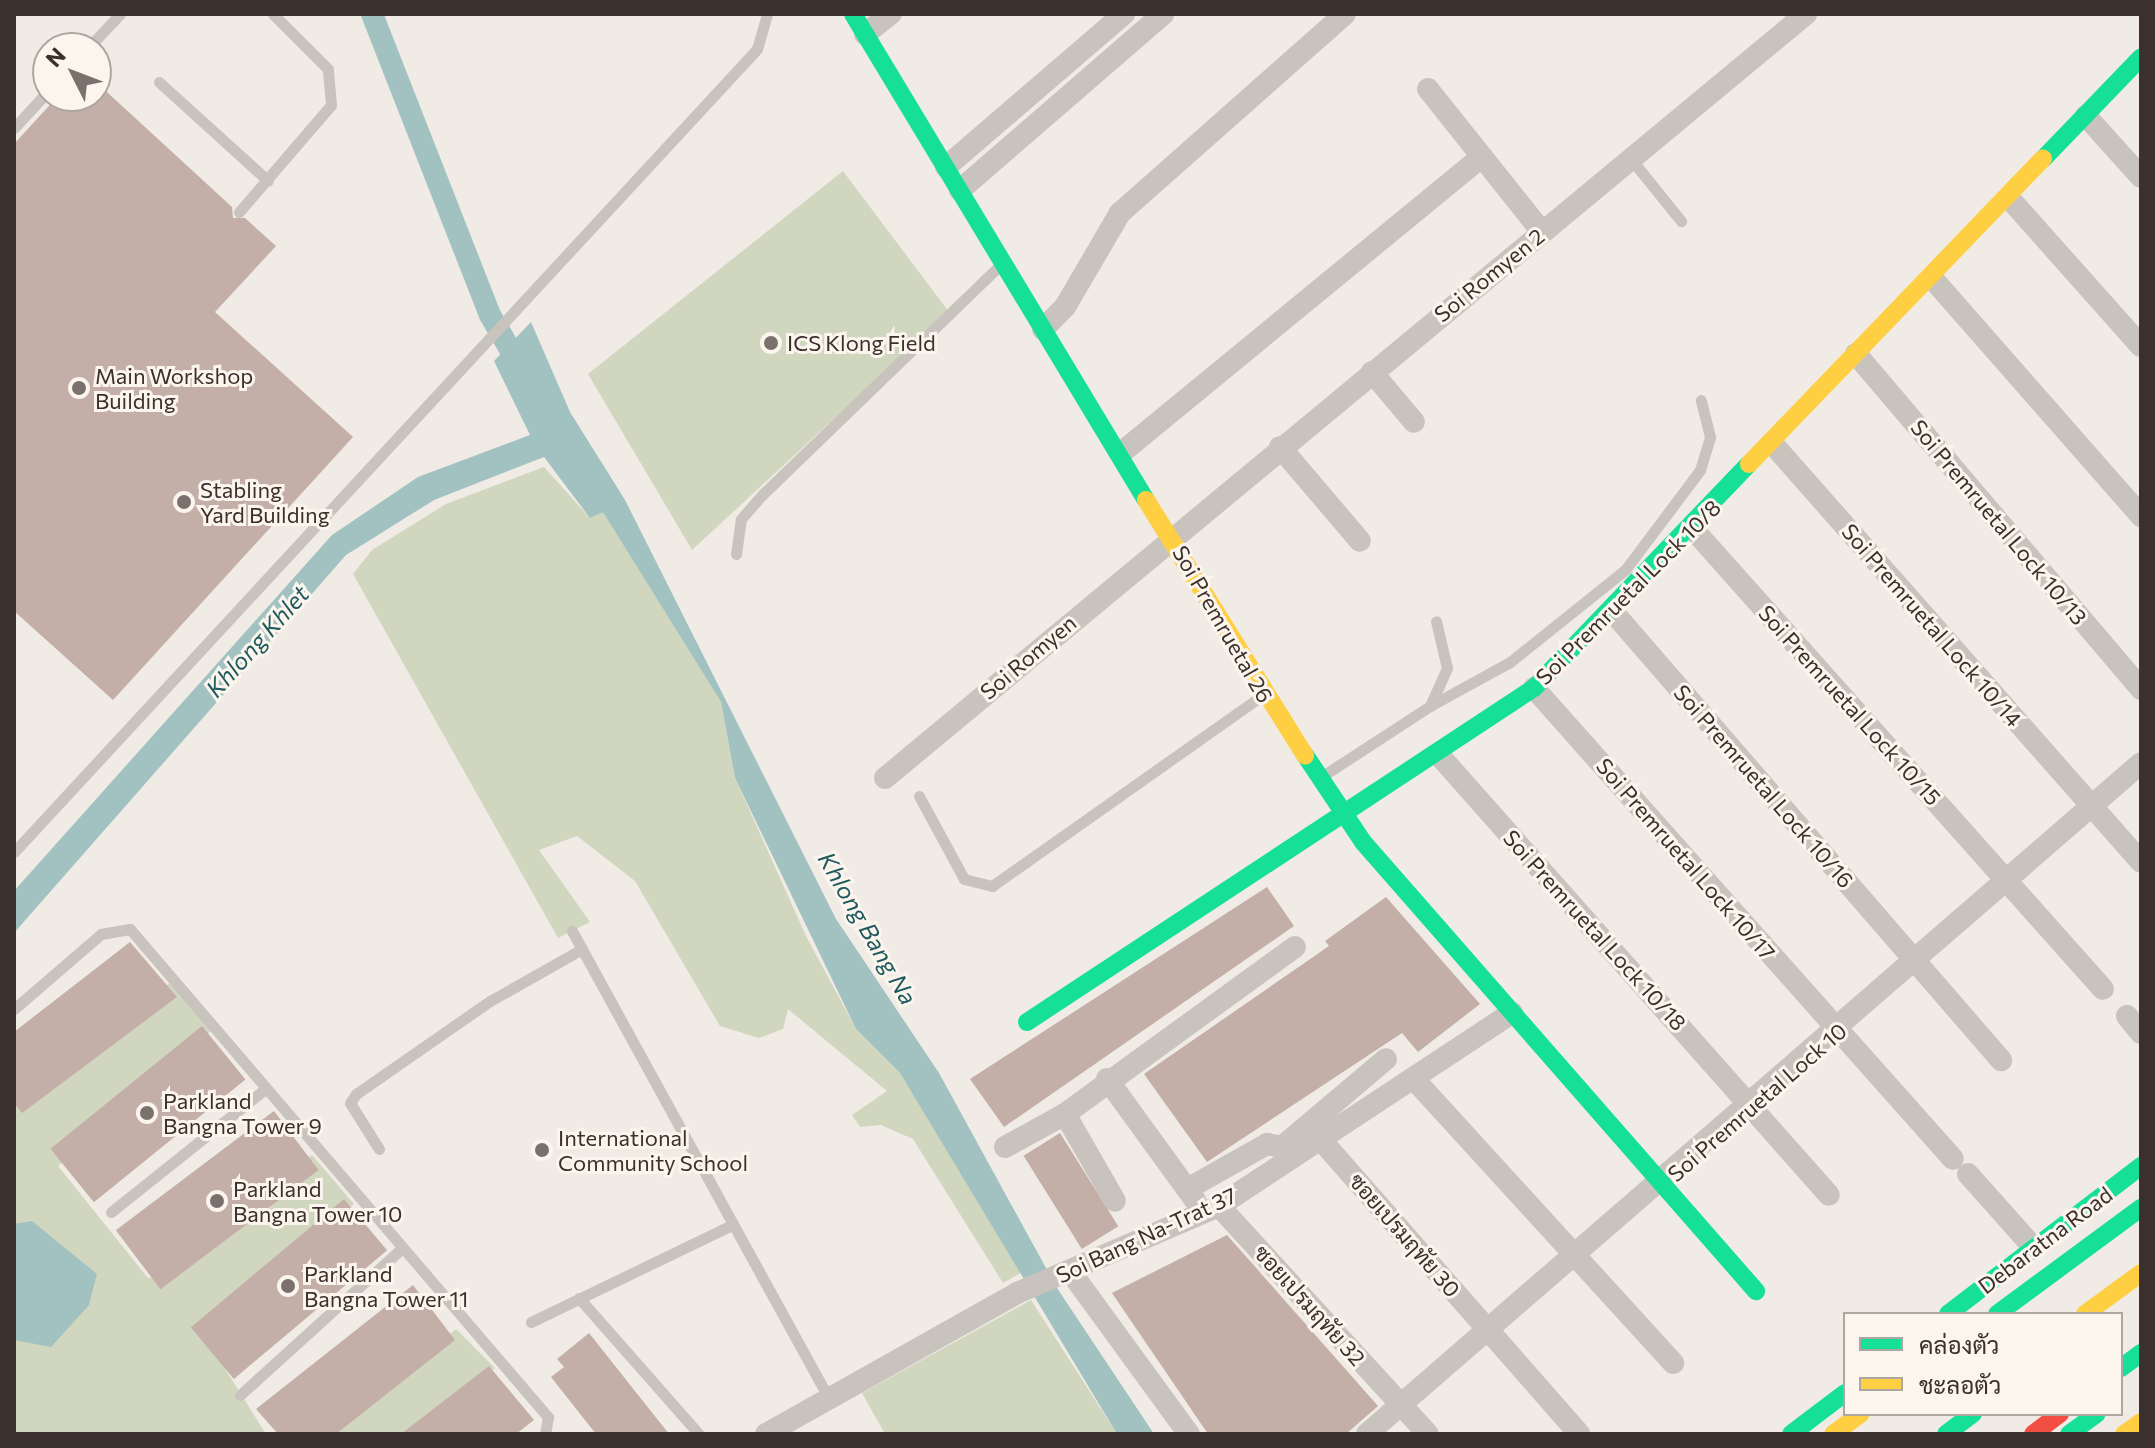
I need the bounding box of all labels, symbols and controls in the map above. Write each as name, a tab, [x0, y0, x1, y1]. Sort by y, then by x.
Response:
north arrow	[32, 32, 112, 112]
text: N	[40, 42, 71, 72]
street label: Soi Romyen 2	[1429, 223, 1549, 327]
place label: ICS Klong Field	[787, 330, 936, 356]
marker: ICS Klong Field	[762, 334, 780, 352]
place label: Main Workshop Building	[95, 362, 253, 414]
marker: Main Workshop Building	[70, 379, 88, 397]
street label: Soi Premruetal Lock 10/13	[1905, 414, 2093, 630]
place label: Stabling Yard Building	[200, 476, 330, 528]
marker: Stabling Yard Building	[175, 493, 193, 511]
street label: Soi Premruetal Lock 10/8	[1530, 494, 1726, 690]
street label: Soi Premruetal Lock 10/14	[1837, 518, 2027, 732]
street label: Soi Premruetal 26	[1167, 541, 1279, 707]
water label: Khlong Khlet	[199, 579, 315, 703]
street label: Soi Premruetal Lock 10/15	[1753, 600, 1947, 810]
street label: Soi Romyen	[975, 609, 1081, 705]
street label: Soi Premruetal Lock 10/16	[1669, 679, 1859, 893]
street label: Soi Premruetal Lock 10/17	[1591, 753, 1781, 965]
street label: Soi Premruetal Lock 10/18	[1498, 824, 1692, 1036]
water label: Khlong Bang Na	[813, 846, 923, 1010]
street label: Soi Premruetal Lock 10	[1662, 1017, 1852, 1187]
place label: Parkland Bangna Tower 9	[163, 1087, 322, 1138]
marker: Parkland Bangna Tower 9	[138, 1104, 156, 1122]
place label: International Community School	[558, 1124, 748, 1176]
marker: International Community School	[533, 1141, 551, 1159]
street label: ซอยเปรมฤทัย 30	[1344, 1168, 1466, 1302]
place label: Parkland Bangna Tower 10	[233, 1175, 402, 1226]
street label: Debaratna Road	[1973, 1181, 2117, 1299]
street label: Soi Bang Na-Trat 37	[1052, 1182, 1240, 1288]
marker: Parkland Bangna Tower 10	[208, 1192, 226, 1210]
street label: ซอยเปรมฤทัย 32	[1249, 1239, 1371, 1371]
place label: Parkland Bangna Tower 11	[304, 1260, 468, 1312]
marker: Parkland Bangna Tower 11	[279, 1277, 297, 1295]
legend	[1843, 1312, 2123, 1416]
text: คล่องตัว	[1919, 1330, 1999, 1359]
text: ชะลอตัว	[1919, 1370, 2001, 1399]

